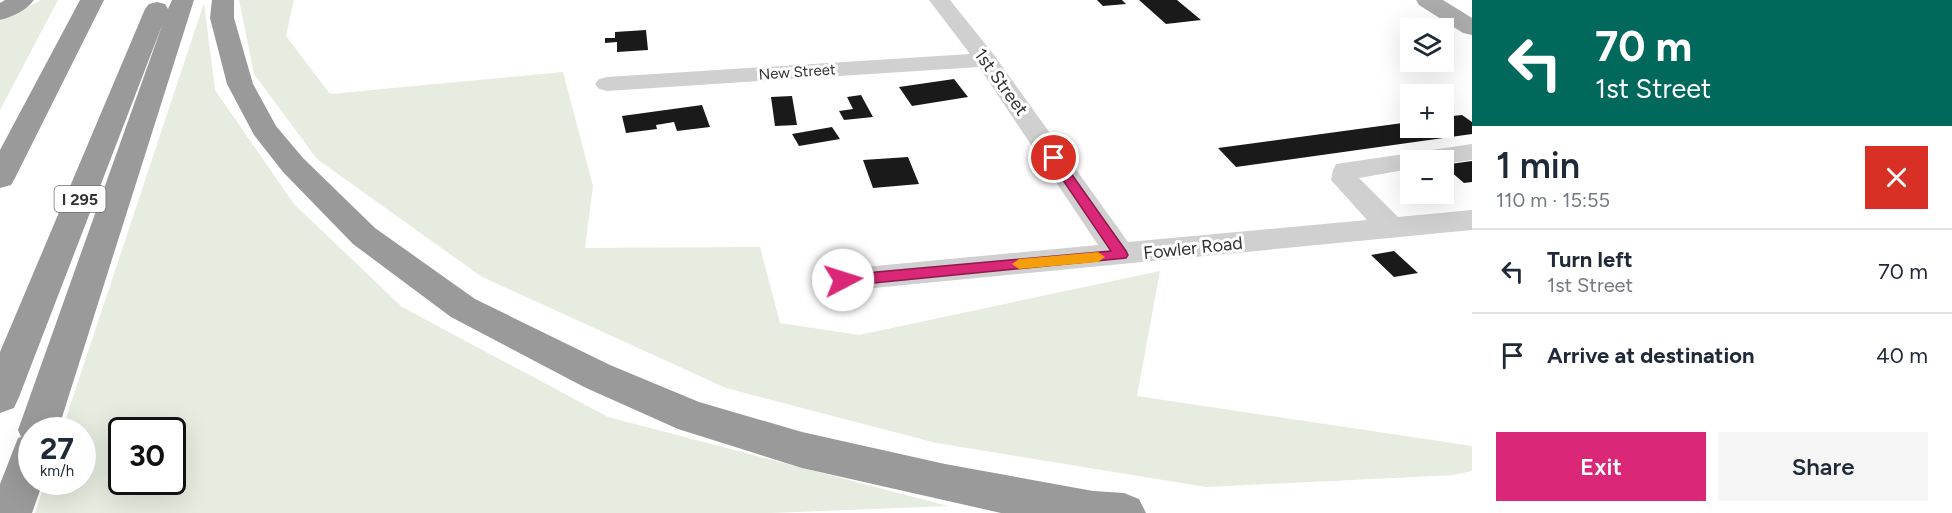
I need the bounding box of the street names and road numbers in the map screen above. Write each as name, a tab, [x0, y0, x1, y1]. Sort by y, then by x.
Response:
street label: 1st Street	[969, 44, 1033, 120]
street label: New Street	[758, 60, 836, 84]
road number: I 295	[54, 186, 106, 212]
street label: Fowler Road	[1142, 232, 1244, 264]

